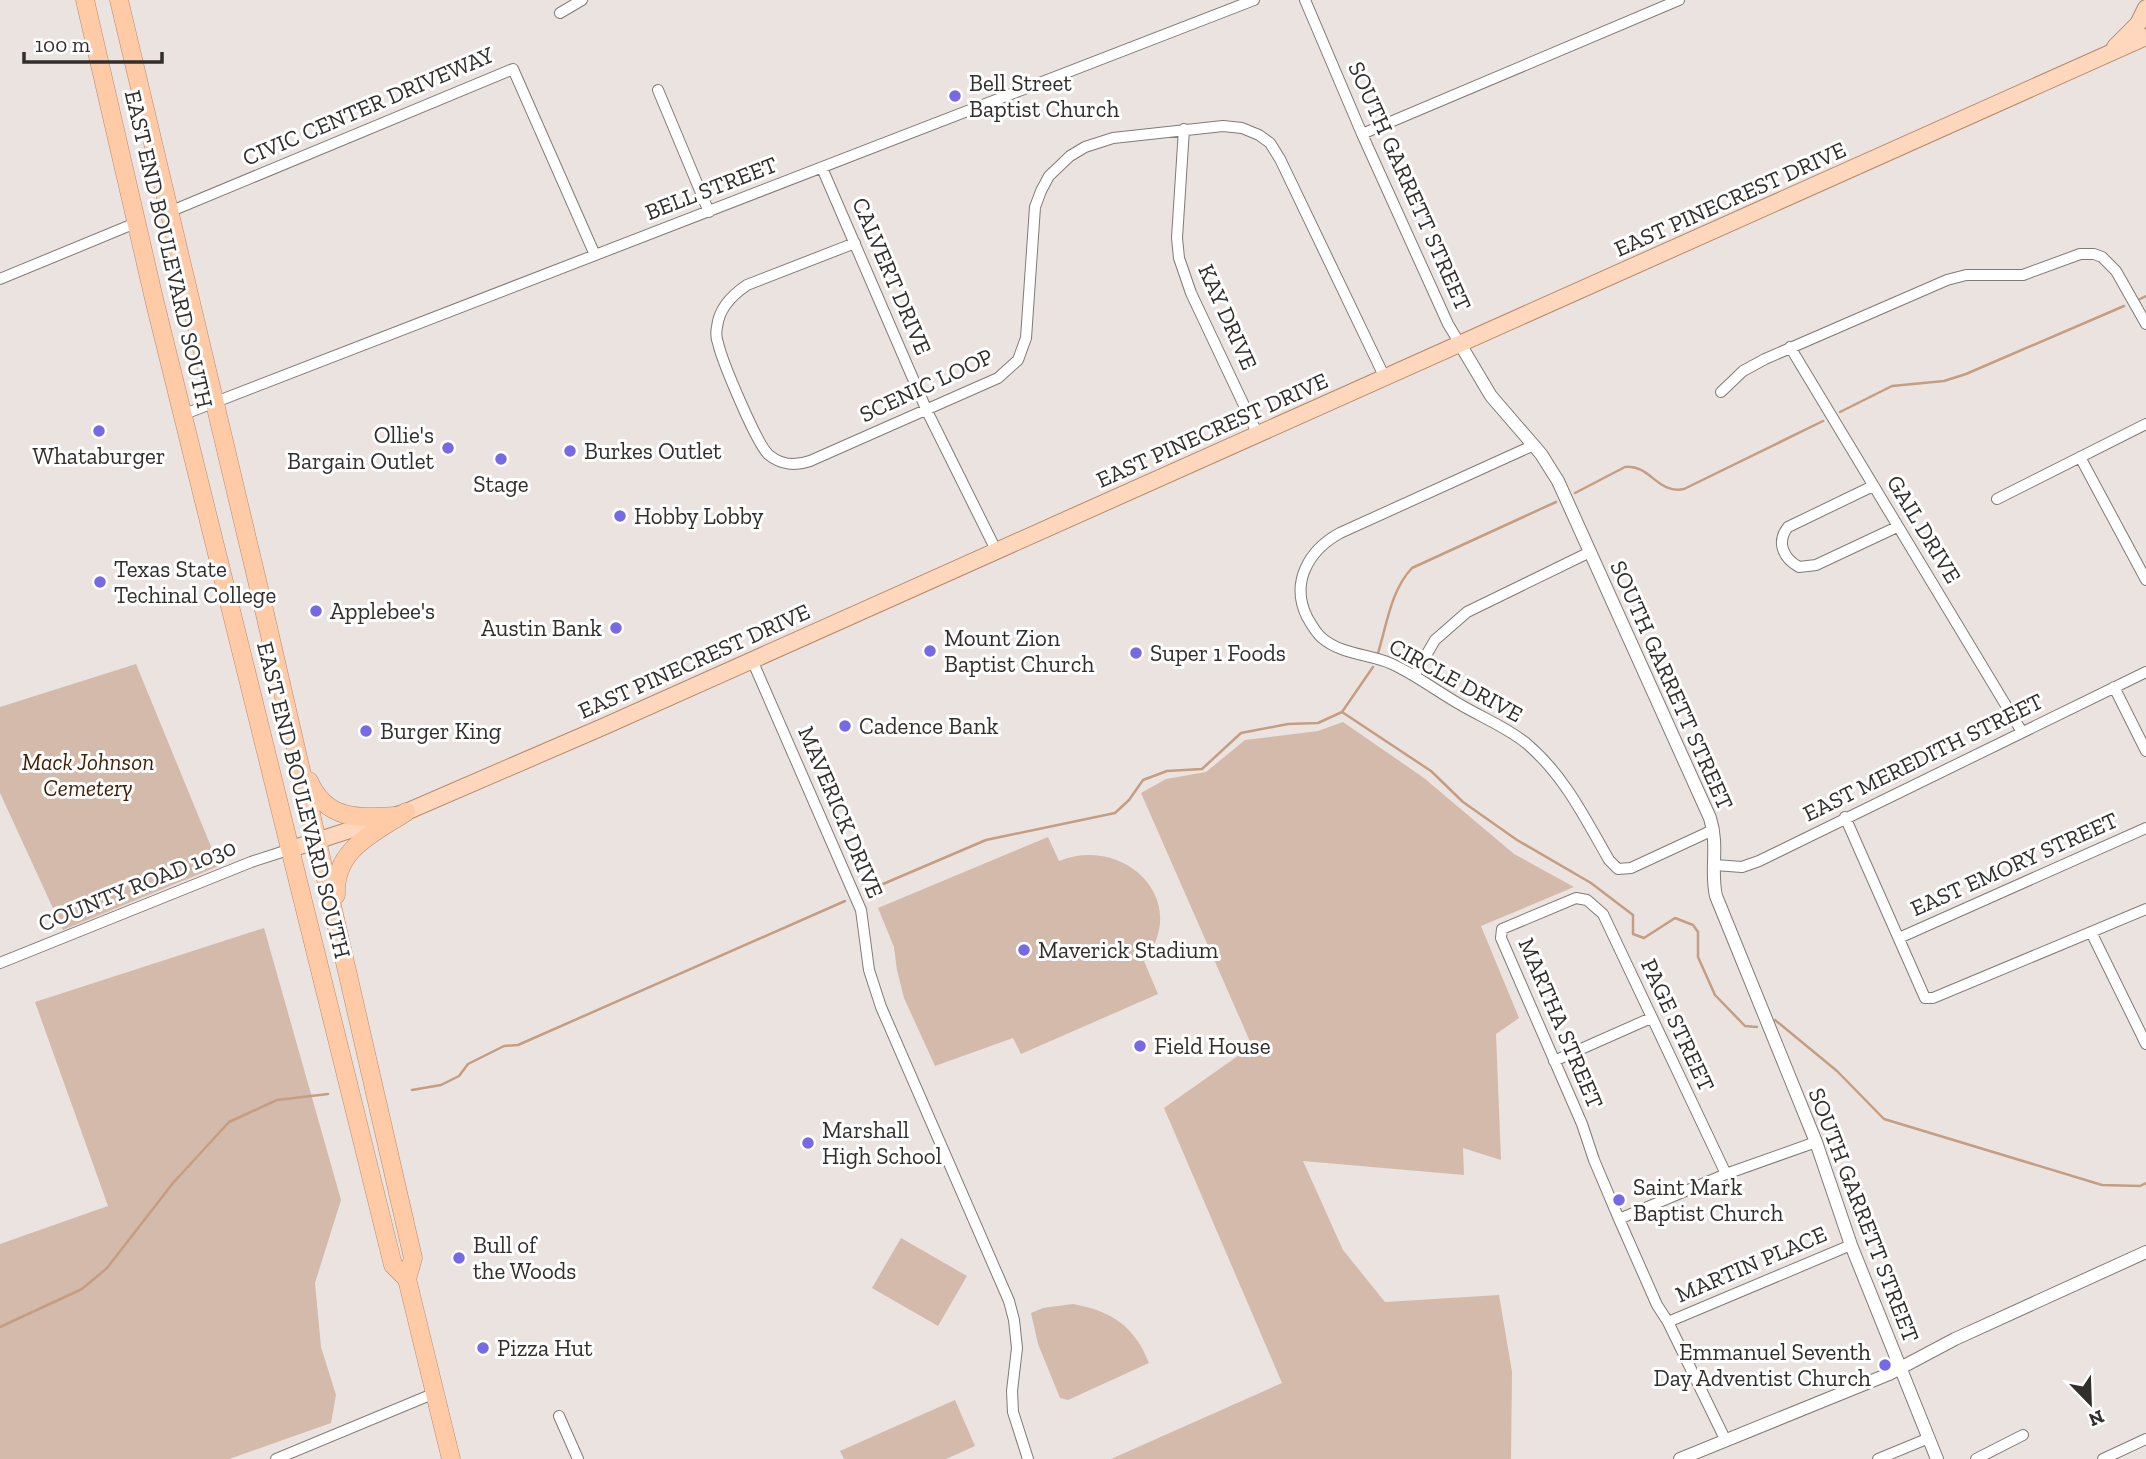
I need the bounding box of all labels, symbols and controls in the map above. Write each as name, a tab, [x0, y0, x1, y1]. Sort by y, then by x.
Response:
scale bar	[24, 21, 163, 65]
text: 100 m	[35, 32, 90, 57]
street label: CIVIC CENTER DRIVEWAY	[238, 40, 499, 172]
street label: SOUTH GARRETT STREET	[1342, 57, 1478, 315]
place label: Bell Street Baptist Church	[969, 69, 1119, 123]
street label: EAST END BOULEVARD SOUTH	[119, 87, 219, 411]
marker: Bell Street Baptist Church	[947, 88, 963, 104]
street label: EAST PINECREST DRIVE	[1610, 135, 1850, 263]
street label: BELL STREET	[641, 150, 781, 226]
street label: CALVERT DRIVE	[846, 193, 938, 359]
street label: KAY DRIVE	[1192, 260, 1264, 374]
street label: SCENIC LOOP	[855, 342, 997, 428]
street label: EAST PINECREST DRIVE	[1092, 366, 1332, 494]
place label: Ollie's Bargain Outlet	[287, 421, 434, 475]
marker: Whataburger	[91, 423, 107, 439]
place label: Burkes Outlet	[584, 437, 722, 465]
marker: Ollie's Bargain Outlet	[440, 440, 456, 456]
place label: Whataburger	[32, 442, 166, 470]
marker: Burkes Outlet	[562, 443, 578, 459]
marker: Stage	[493, 451, 509, 467]
place label: Stage	[473, 470, 529, 498]
street label: GAIL DRIVE	[1881, 470, 1967, 588]
place label: Hobby Lobby	[634, 502, 764, 530]
marker: Hobby Lobby	[612, 508, 628, 524]
place label: Texas State Techinal College	[114, 555, 276, 609]
street label: SOUTH GARRETT STREET	[1604, 556, 1740, 814]
marker: Texas State Techinal College	[92, 574, 108, 590]
place label: Applebee's	[330, 597, 435, 625]
street label: EAST PINECREST DRIVE	[574, 597, 814, 725]
marker: Applebee's	[308, 603, 324, 619]
place label: Austin Bank	[481, 614, 602, 642]
marker: Austin Bank	[608, 620, 624, 636]
place label: Mount Zion Baptist Church	[944, 624, 1094, 678]
street label: CIRCLE DRIVE	[1384, 632, 1528, 728]
street label: EAST END BOULEVARD SOUTH	[251, 639, 357, 961]
place label: Super 1 Foods	[1150, 639, 1286, 667]
marker: Mount Zion Baptist Church	[922, 643, 938, 659]
marker: Super 1 Foods	[1128, 645, 1144, 661]
street label: EAST MEREDITH STREET	[1798, 687, 2048, 827]
place label: Cadence Bank	[859, 712, 998, 740]
place label: Burger King	[380, 717, 502, 745]
marker: Cadence Bank	[837, 718, 853, 734]
street label: MAVERICK DRIVE	[792, 722, 890, 902]
marker: Burger King	[358, 723, 374, 739]
park label: Mack Johnson Cemetery	[22, 748, 154, 802]
street label: EAST EMORY STREET	[1906, 806, 2122, 922]
street label: COUNTY ROAD 1030	[34, 833, 240, 937]
street label: MARTHA STREET	[1513, 934, 1609, 1112]
place label: Maverick Stadium	[1038, 936, 1219, 964]
marker: Maverick Stadium	[1016, 942, 1032, 958]
street label: PAGE STREET	[1635, 954, 1721, 1096]
place label: Field House	[1154, 1032, 1270, 1060]
marker: Field House	[1132, 1038, 1148, 1054]
street label: SOUTH GARRETT STREET	[1803, 1084, 1925, 1346]
place label: Marshall High School	[822, 1116, 942, 1170]
marker: Marshall High School	[800, 1135, 816, 1151]
place label: Saint Mark Baptist Church	[1633, 1173, 1783, 1227]
marker: Saint Mark Baptist Church	[1611, 1192, 1627, 1208]
street label: MARTIN PLACE	[1671, 1220, 1831, 1308]
place label: Bull of the Woods	[473, 1231, 576, 1285]
marker: Bull of the Woods	[451, 1250, 467, 1266]
place label: Pizza Hut	[497, 1334, 593, 1362]
place label: Emmanuel Seventh Day Adventist Church	[1654, 1338, 1871, 1392]
marker: Pizza Hut	[475, 1340, 491, 1356]
marker: Emmanuel Seventh Day Adventist Church	[1877, 1357, 1893, 1373]
north arrow	[2055, 1368, 2125, 1438]
text: N	[2085, 1405, 2108, 1432]

